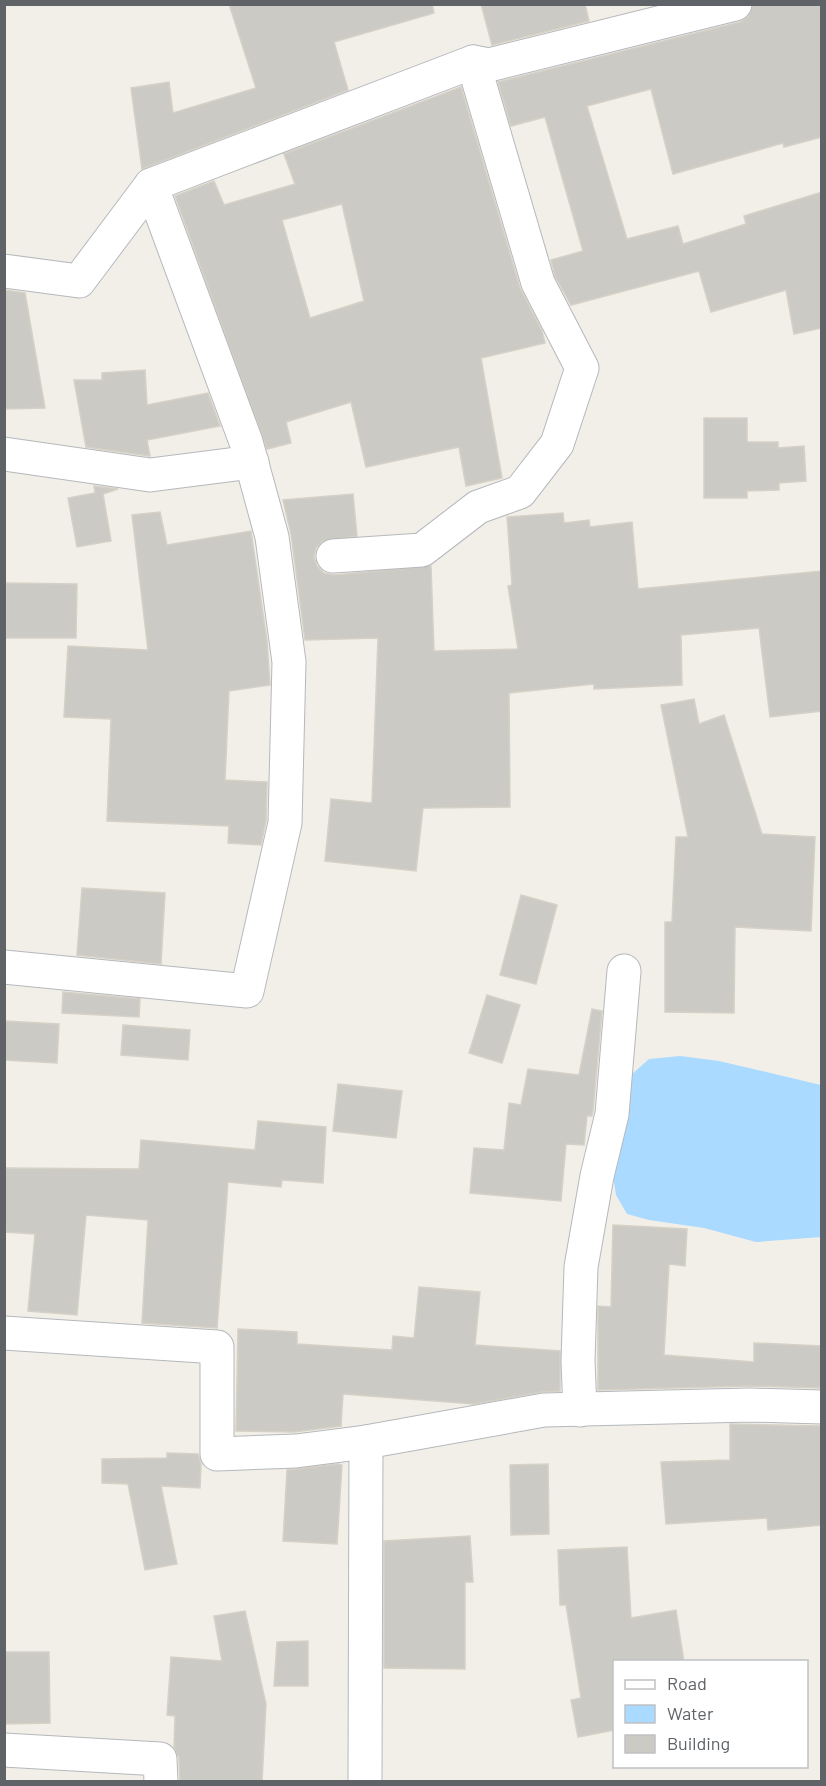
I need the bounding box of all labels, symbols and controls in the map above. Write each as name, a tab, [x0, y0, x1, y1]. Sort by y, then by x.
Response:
legend	[613, 1660, 808, 1768]
text: Road	[667, 1672, 707, 1694]
text: Water	[667, 1702, 714, 1724]
text: Building	[667, 1732, 730, 1754]

